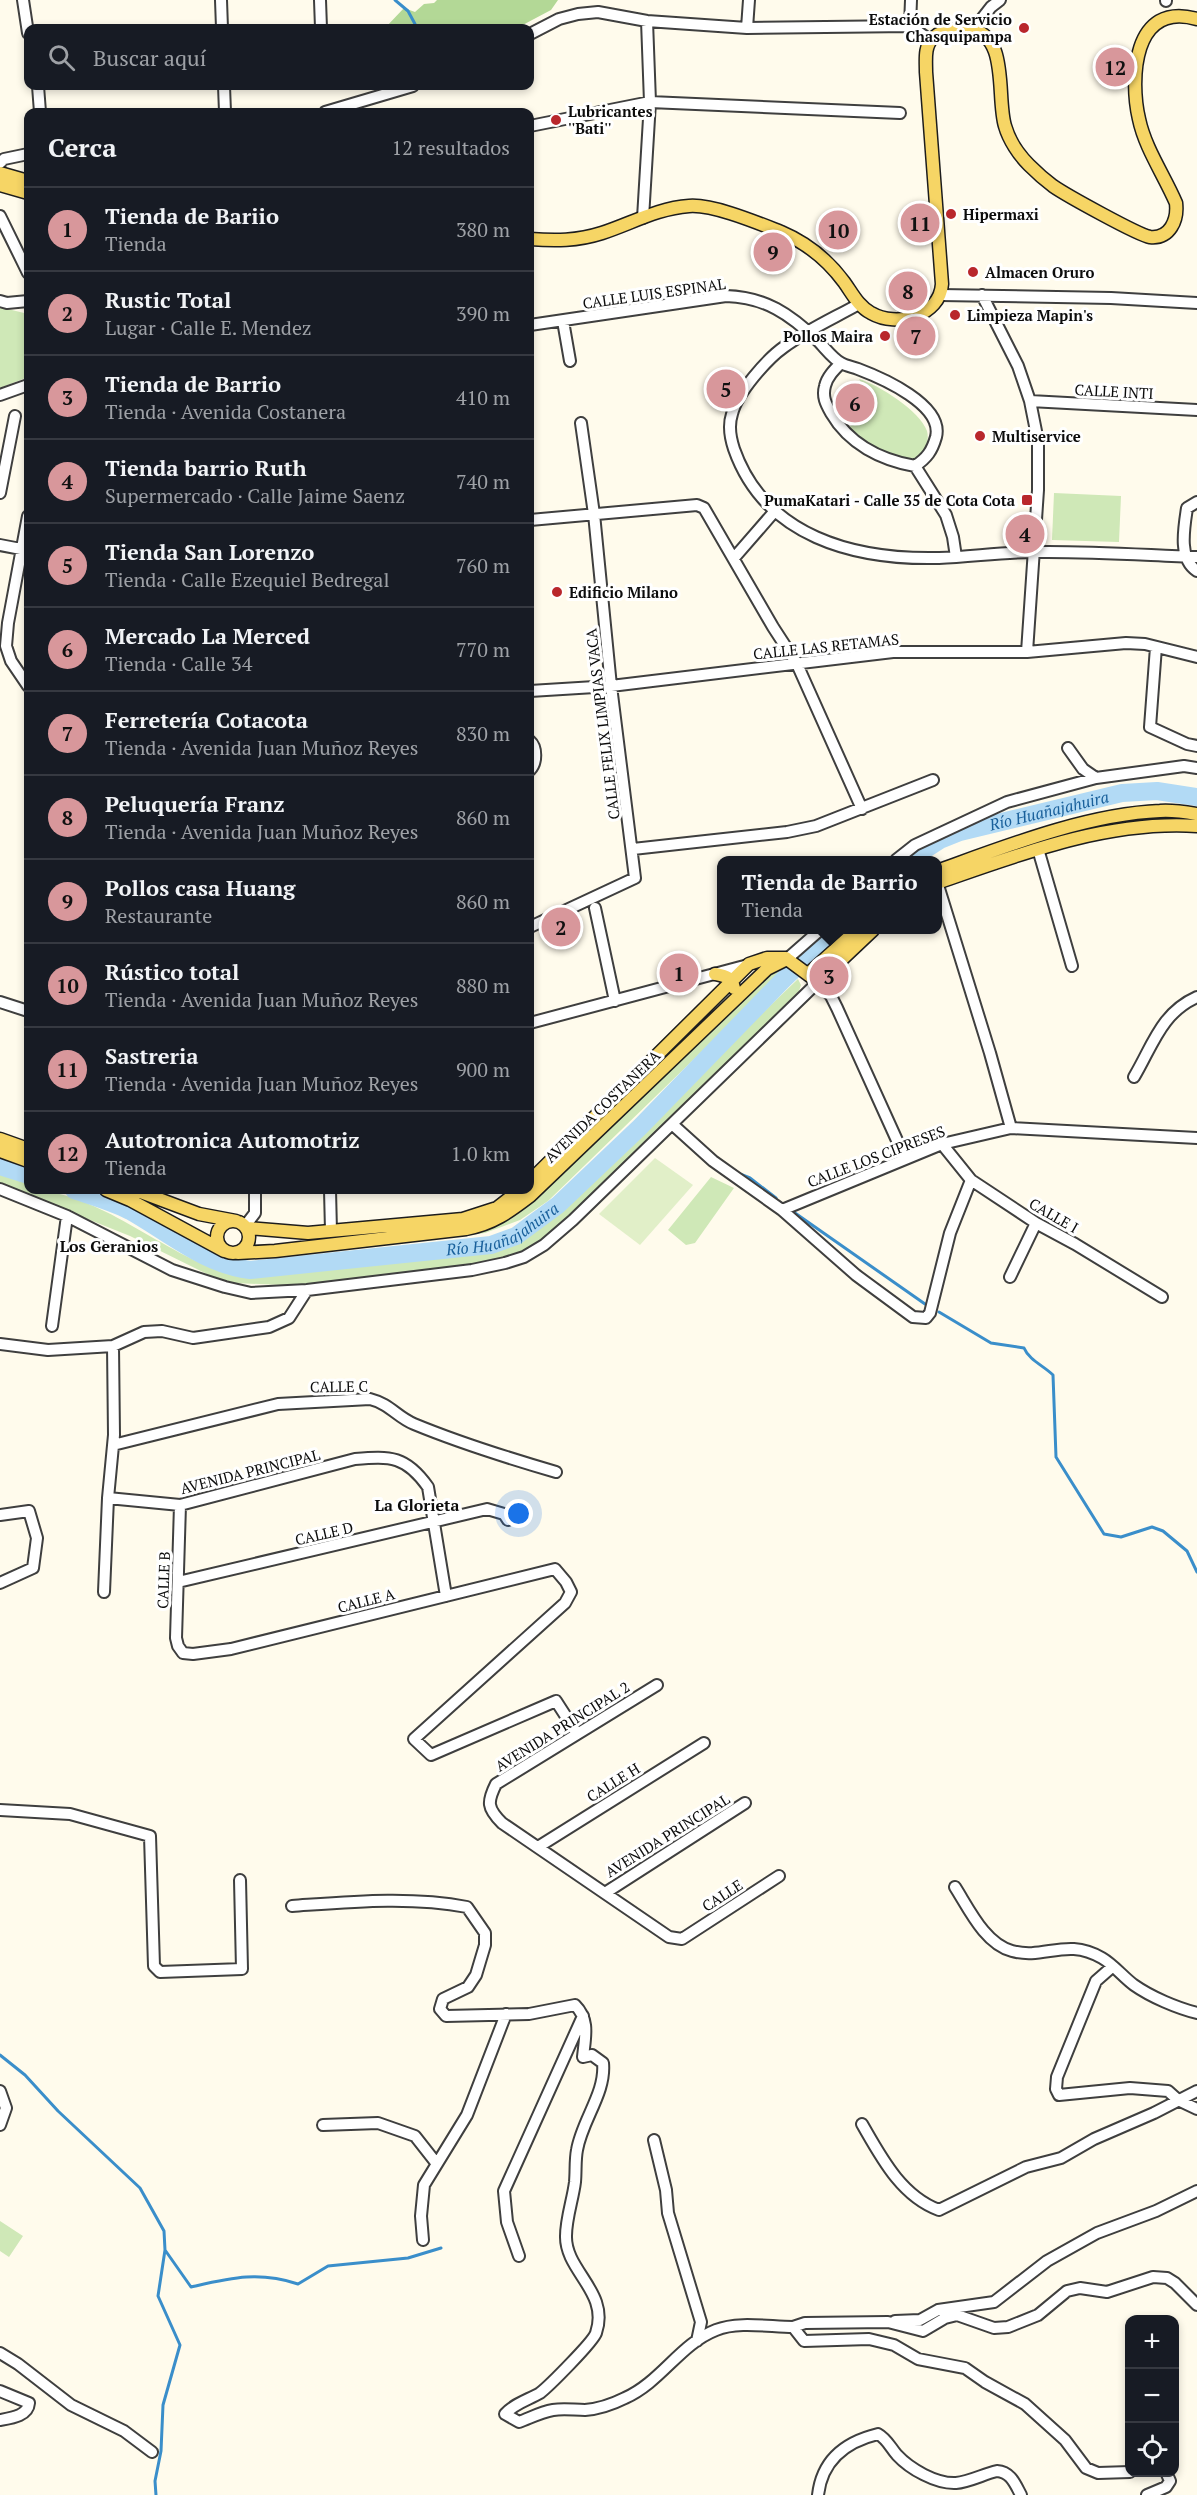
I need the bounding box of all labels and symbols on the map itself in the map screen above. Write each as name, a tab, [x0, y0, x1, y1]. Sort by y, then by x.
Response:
place label: Estación de Servicio Chasquipampa	[869, 9, 1013, 46]
marker: Estación de Servicio Chasquipampa	[1017, 21, 1031, 35]
pin: 12	[1096, 44, 1134, 90]
place label: Lubricantes ''Bati''	[568, 101, 653, 138]
marker: Lubricantes ''Bati''	[549, 113, 563, 127]
pin: 11	[900, 200, 940, 246]
place label: Hipermaxi	[963, 204, 1039, 224]
marker: Hipermaxi	[944, 207, 958, 221]
pin: 10	[818, 208, 858, 252]
pin: 9	[754, 230, 792, 274]
place label: Almacen Oruro	[985, 262, 1095, 282]
marker: Almacen Oruro	[966, 265, 980, 279]
pin: 8	[888, 268, 928, 314]
street label: CALLE LUIS ESPINAL	[581, 273, 727, 313]
place label: Limpieza Mapin's	[967, 305, 1093, 325]
marker: Limpieza Mapin's	[948, 308, 962, 322]
pin: 7	[896, 314, 936, 358]
place label: Pollos Maira	[783, 326, 874, 346]
marker: Pollos Maira	[878, 329, 892, 343]
pin: 5	[706, 366, 746, 412]
street label: CALLE INTI	[1074, 379, 1154, 403]
pin: 6	[836, 380, 874, 426]
place label: Multiservice	[992, 426, 1081, 446]
marker: Multiservice	[973, 429, 987, 443]
place label: PumaKatari - Calle 35 de Cota Cota	[764, 490, 1016, 510]
marker: PumaKatari - Calle 35 de Cota Cota	[1020, 493, 1034, 507]
pin: 4	[1006, 512, 1044, 556]
place label: Edificio Milano	[569, 582, 678, 602]
marker: Edificio Milano	[550, 585, 564, 599]
street label: CALLE FELIX LIMPIAS VACA	[580, 627, 624, 821]
street label: CALLE LAS RETAMAS	[752, 628, 900, 664]
water label: Río Huañajahuira	[986, 786, 1111, 836]
pin: 2	[542, 904, 580, 950]
pin: 1	[660, 950, 698, 996]
pin: 3	[810, 954, 848, 998]
street label: AVENIDA COSTANERA	[540, 1045, 665, 1167]
street label: CALLE LOS CIPRESES	[804, 1120, 948, 1192]
street label: CALLE I	[1026, 1193, 1082, 1237]
water label: Río Huañajahuira	[444, 1197, 563, 1261]
district label: Los Geranios	[60, 1235, 158, 1257]
street label: CALLE C	[310, 1375, 368, 1397]
street label: AVENIDA PRINCIPAL	[178, 1444, 322, 1498]
district label: La Glorieta	[375, 1494, 459, 1516]
your location	[504, 1499, 533, 1528]
street label: CALLE D	[293, 1517, 355, 1549]
street label: CALLE B	[152, 1551, 174, 1609]
street label: CALLE A	[335, 1583, 397, 1617]
street label: AVENIDA PRINCIPAL 2	[491, 1676, 633, 1776]
street label: CALLE H	[583, 1758, 644, 1806]
street label: AVENIDA PRINCIPAL	[601, 1789, 733, 1881]
street label: CALLE	[698, 1874, 746, 1916]

